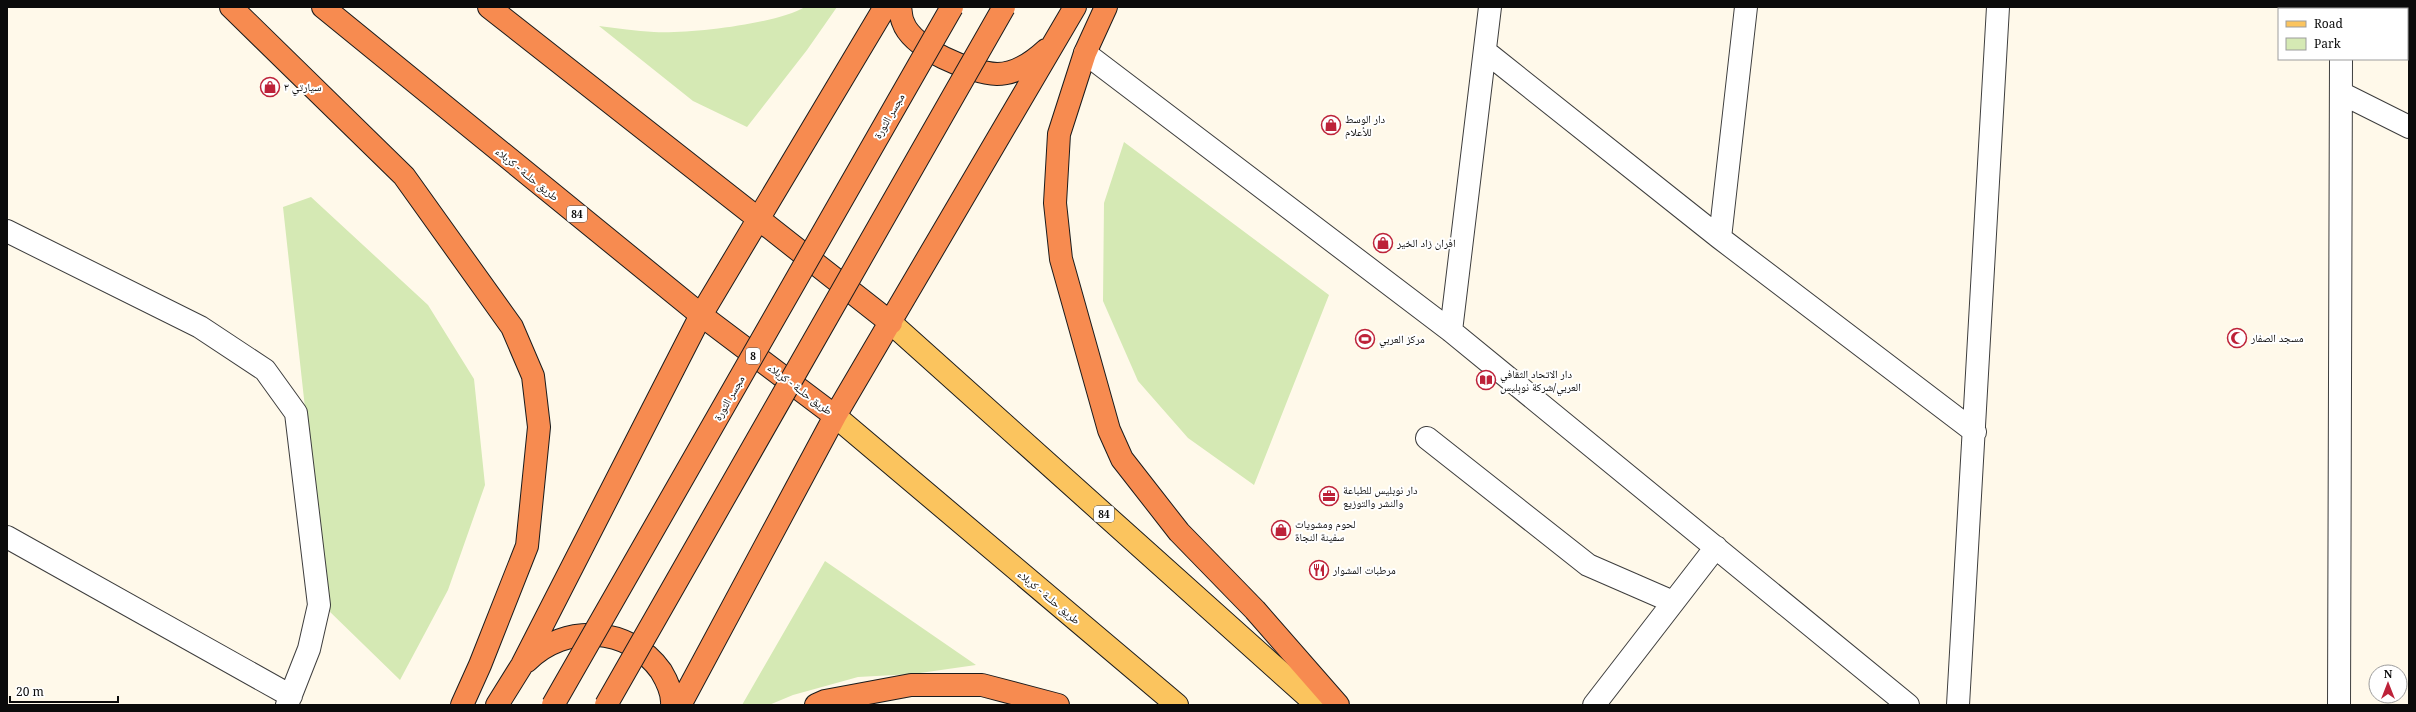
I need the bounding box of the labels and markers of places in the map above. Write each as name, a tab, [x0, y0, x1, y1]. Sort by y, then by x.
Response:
shop icon: سيارتي ٣	[259, 76, 281, 98]
place label: سيارتي ٣	[284, 79, 321, 96]
place label: دار الوسط للأعلام	[1345, 111, 1386, 139]
shop icon: دار الوسط للأعلام	[1320, 114, 1342, 136]
shop icon: افران زاد الخير	[1372, 232, 1394, 254]
place label: افران زاد الخير	[1396, 235, 1456, 250]
mosque icon: مسجد الصفار	[2226, 327, 2248, 349]
sports icon: مركز العربي	[1354, 328, 1376, 350]
place label: مسجد الصفار	[2250, 330, 2304, 345]
place label: مركز العربي	[1379, 331, 1425, 348]
place label: دار الاتحاد الثقافي العربي/شركة نوبِليس	[1500, 366, 1581, 396]
library icon: دار الاتحاد الثقافي العربي/شركة نوبِليس	[1475, 369, 1497, 391]
place label: دار نوبليس للطباعة والنشر والتوزيع	[1343, 482, 1418, 510]
office icon: دار نوبليس للطباعة والنشر والتوزيع	[1318, 485, 1340, 507]
place label: لحوم ومشويات سفينة النجاة	[1295, 516, 1356, 544]
shop icon: لحوم ومشويات سفينة النجاة	[1270, 519, 1292, 541]
restaurant icon: مرطبات المشوار	[1308, 559, 1330, 581]
place label: مرطبات المشوار	[1332, 562, 1396, 577]

